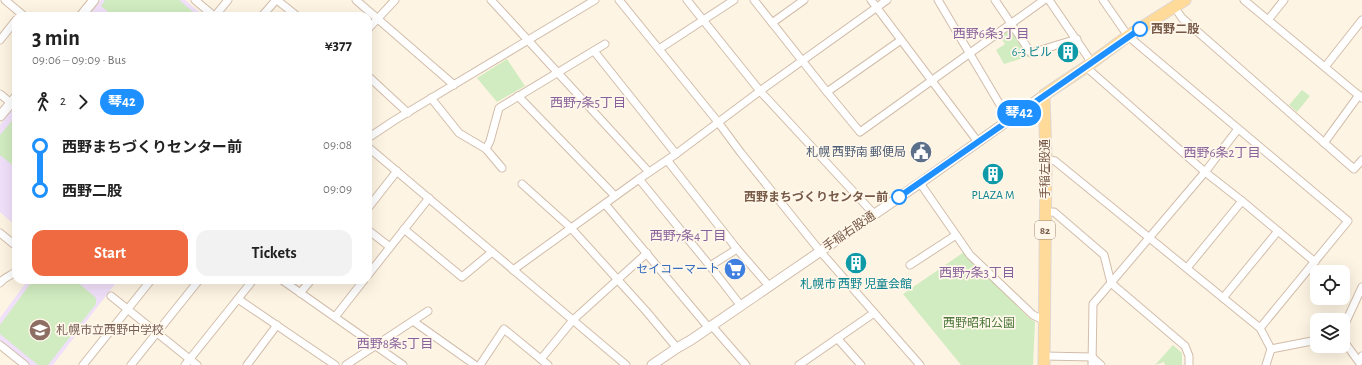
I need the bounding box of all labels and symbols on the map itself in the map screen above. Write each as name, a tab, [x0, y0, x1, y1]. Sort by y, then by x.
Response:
marker: 西野二股	[1132, 21, 1148, 37]
place label: 西野二股	[1151, 22, 1200, 35]
district label: 西野6条3丁目	[953, 26, 1029, 41]
building icon: 6-3 ビル	[1055, 39, 1081, 65]
place label: 6-3 ビル	[1012, 46, 1052, 58]
district label: 西野7条5丁目	[550, 95, 626, 110]
line badge: 琴42	[996, 100, 1042, 126]
public building icon: 札幌 西野南 郵便局	[908, 139, 934, 165]
street label: 手稲左股通	[1038, 139, 1051, 199]
place label: 札幌 西野南 郵便局	[806, 145, 906, 158]
district label: 西野6条2丁目	[1183, 145, 1261, 160]
building icon: PLAZA M	[980, 161, 1006, 187]
marker: 西野まちづくりセンター前	[891, 189, 907, 205]
place label: PLAZA M	[972, 189, 1014, 201]
place label: 西野まちづくりセンター前	[744, 190, 888, 203]
street label: 手稲右股通	[820, 208, 877, 253]
road number: 82	[1035, 221, 1055, 239]
district label: 西野7条4丁目	[650, 228, 726, 243]
building icon: 札幌市 西野 児童会館	[843, 250, 869, 276]
supermarket icon: セイコーマート	[722, 256, 748, 282]
place label: セイコーマート	[636, 263, 720, 275]
district label: 西野7条3丁目	[939, 265, 1015, 280]
place label: 札幌市 西野 児童会館	[800, 277, 912, 290]
park label: 西野昭和公園	[943, 316, 1015, 329]
school or university icon: 札幌市立西野中学校	[27, 317, 53, 343]
place label: 札幌市立西野中学校	[56, 323, 164, 336]
district label: 西野8条5丁目	[357, 336, 433, 351]

